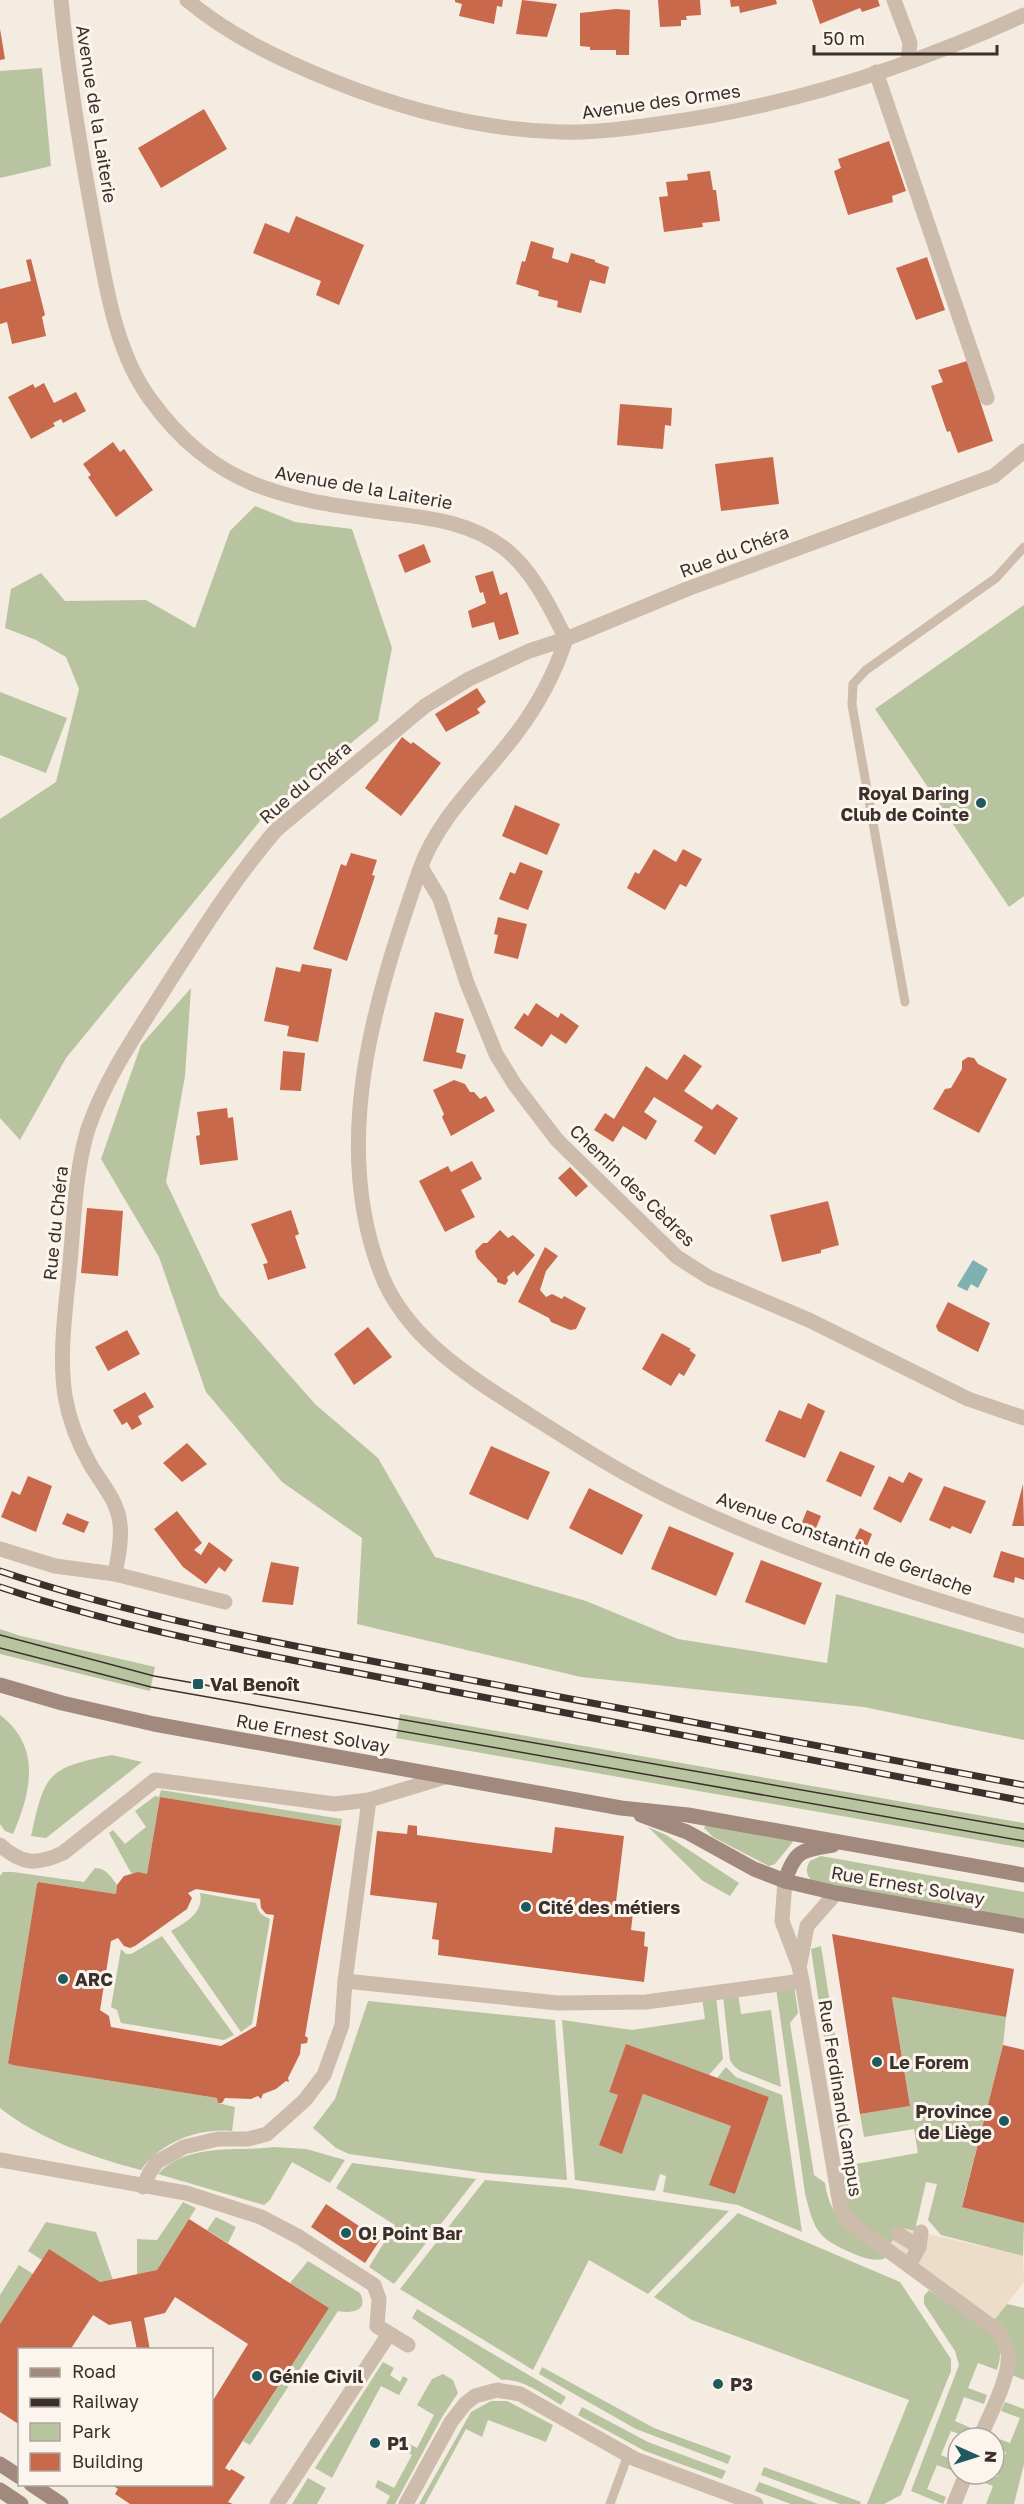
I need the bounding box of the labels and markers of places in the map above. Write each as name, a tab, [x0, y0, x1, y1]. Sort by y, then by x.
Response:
place label: Royal Daring Club de Cointe	[841, 782, 969, 825]
marker: Royal Daring Club de Cointe	[974, 796, 988, 810]
place label: Val Benoît	[210, 1673, 300, 1695]
marker: Val Benoît	[191, 1677, 205, 1691]
place label: Cité des métiers	[538, 1896, 680, 1918]
marker: Cité des métiers	[519, 1900, 533, 1914]
place label: ARC	[75, 1968, 113, 1990]
marker: ARC	[56, 1972, 70, 1986]
place label: Le Forem	[889, 2051, 969, 2073]
marker: Le Forem	[870, 2055, 884, 2069]
place label: Province de Liège	[915, 2100, 992, 2143]
marker: Province de Liège	[997, 2114, 1011, 2128]
place label: O! Point Bar	[358, 2222, 463, 2244]
marker: O! Point Bar	[339, 2226, 353, 2240]
place label: Génie Civil	[269, 2365, 363, 2387]
marker: Génie Civil	[250, 2369, 264, 2383]
place label: P3	[730, 2373, 753, 2395]
marker: P3	[711, 2377, 725, 2391]
place label: P1	[387, 2432, 408, 2454]
marker: P1	[368, 2436, 382, 2450]

